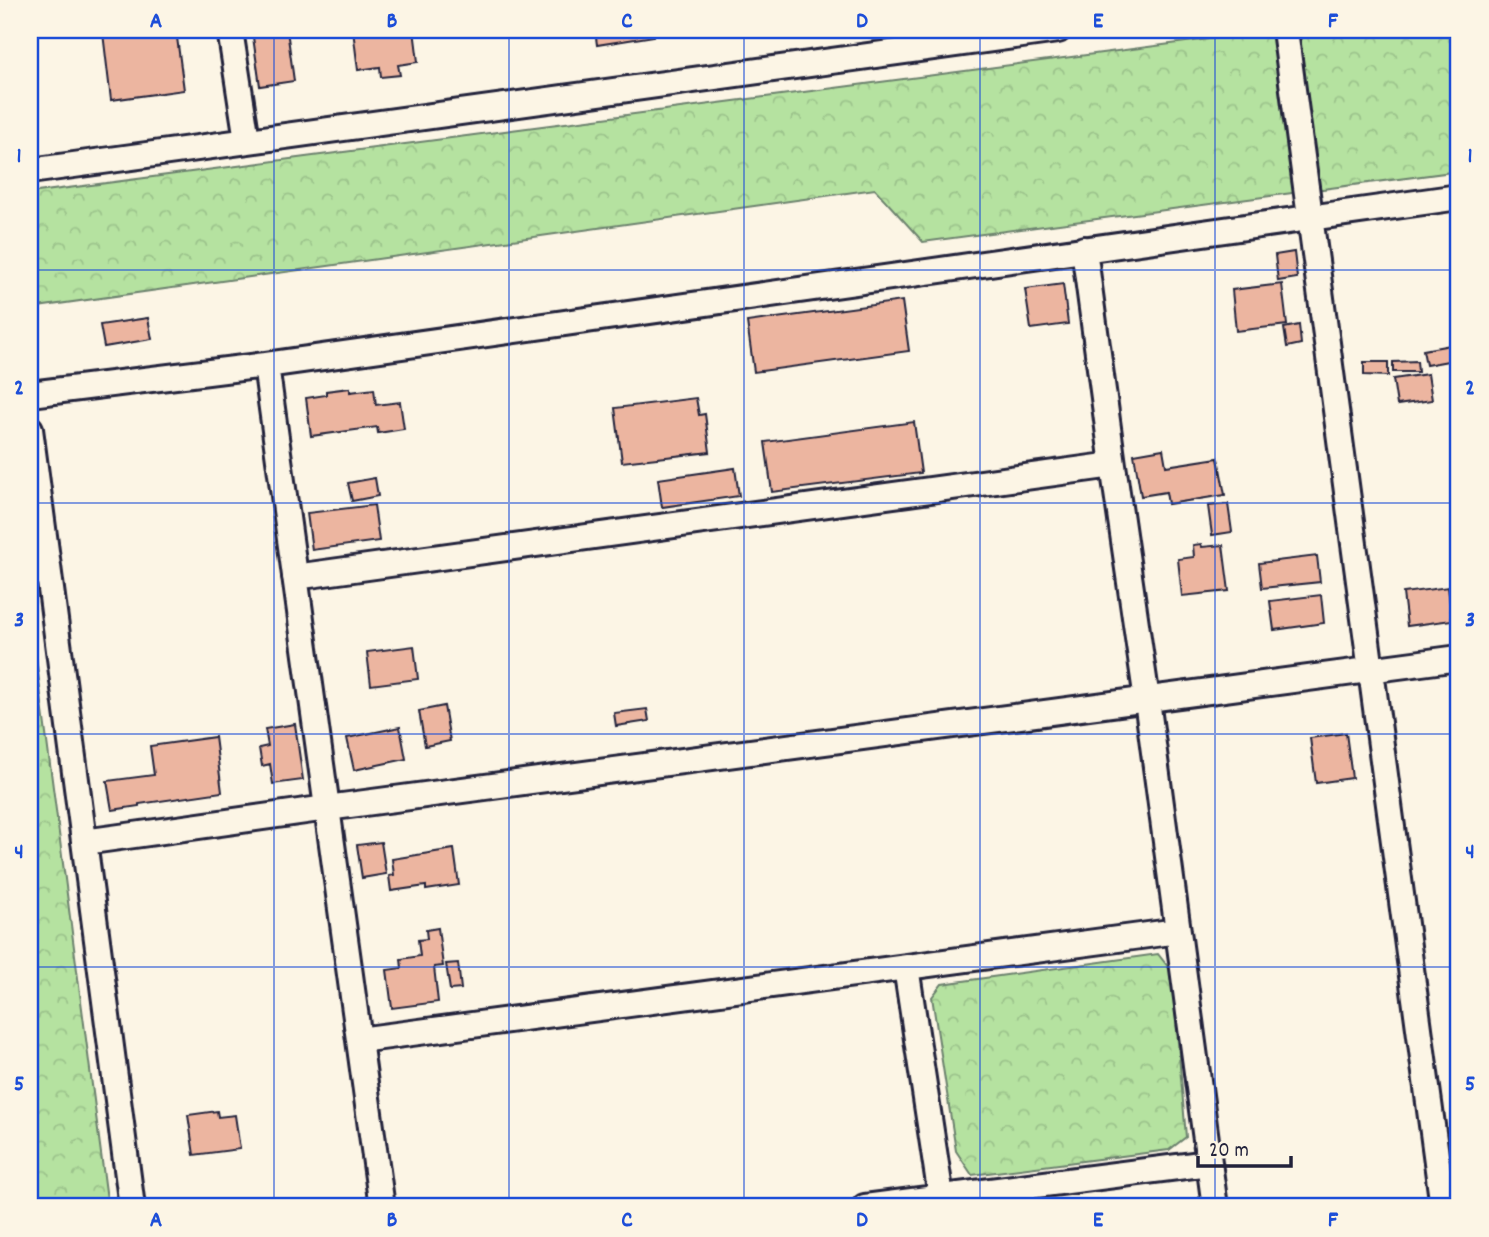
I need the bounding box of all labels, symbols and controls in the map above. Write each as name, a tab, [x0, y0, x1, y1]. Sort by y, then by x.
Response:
text: A	[150, 6, 162, 39]
text: B	[387, 6, 398, 39]
text: C	[621, 6, 633, 39]
text: D	[856, 6, 868, 39]
text: E	[1093, 6, 1104, 39]
text: F	[1328, 6, 1339, 39]
text: 1	[16, 141, 22, 174]
text: 1	[1467, 141, 1473, 174]
text: 2	[14, 373, 24, 406]
text: 2	[1465, 373, 1475, 406]
text: 3	[14, 605, 24, 638]
text: 3	[1465, 605, 1475, 638]
text: 4	[14, 837, 24, 870]
text: 4	[1465, 837, 1475, 870]
text: 5	[14, 1069, 24, 1102]
text: 5	[1465, 1069, 1475, 1102]
scale bar	[1198, 1125, 1291, 1169]
text: 20 m	[1209, 1137, 1249, 1167]
text: A	[150, 1205, 162, 1237]
text: B	[387, 1205, 398, 1237]
text: C	[621, 1205, 633, 1237]
text: D	[856, 1205, 868, 1237]
text: E	[1093, 1205, 1104, 1237]
text: F	[1328, 1205, 1339, 1237]

